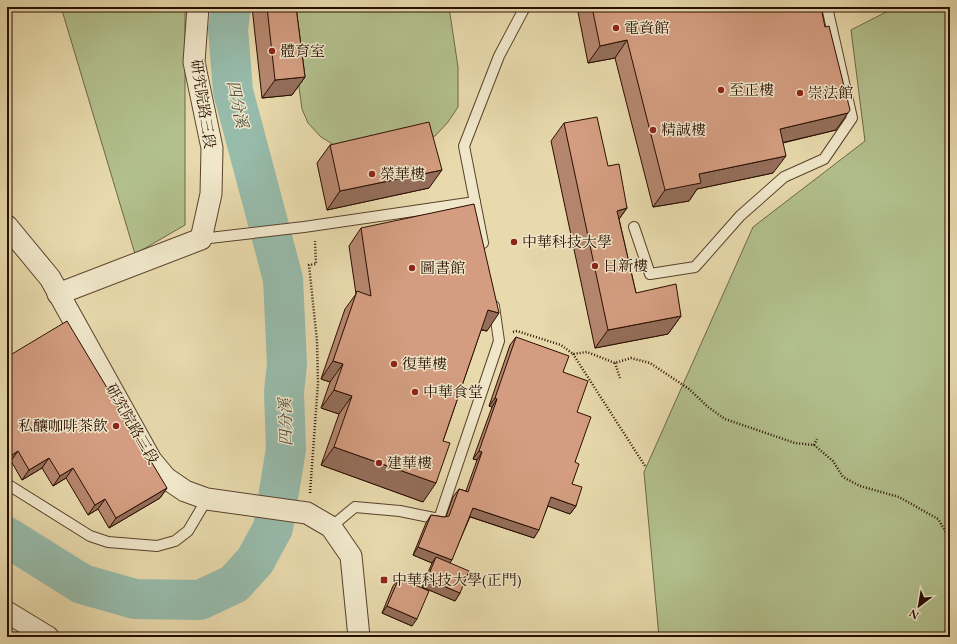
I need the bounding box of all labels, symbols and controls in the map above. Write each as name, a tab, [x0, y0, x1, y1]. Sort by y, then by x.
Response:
place label: 電資館	[624, 18, 669, 37]
marker: 電資館	[611, 23, 621, 33]
place label: 體育室	[280, 41, 325, 60]
marker: 體育室	[267, 46, 277, 56]
street label: 研究院路三段	[187, 58, 220, 150]
water label: 四分溪	[222, 78, 253, 132]
place label: 至正樓	[729, 80, 774, 99]
place label: 崇法館	[808, 83, 853, 102]
marker: 至正樓	[716, 85, 726, 95]
marker: 崇法館	[795, 88, 805, 98]
place label: 精誠樓	[661, 120, 706, 139]
marker: 精誠樓	[648, 125, 658, 135]
place label: 榮華樓	[380, 164, 425, 183]
marker: 榮華樓	[367, 169, 377, 179]
place label: 中華科技大學	[522, 232, 612, 251]
marker: 中華科技大學	[509, 237, 519, 247]
place label: 日新樓	[603, 256, 648, 275]
place label: 圖書館	[420, 258, 465, 277]
marker: 日新樓	[590, 261, 600, 271]
marker: 圖書館	[407, 263, 417, 273]
place label: 復華樓	[402, 354, 447, 373]
marker: 復華樓	[389, 359, 399, 369]
street label: 研究院路三段	[102, 380, 163, 467]
place label: 中華食堂	[423, 382, 483, 401]
marker: 中華食堂	[410, 387, 420, 397]
water label: 四分溪	[275, 396, 296, 446]
place label: 私釀咖啡茶飲	[18, 416, 108, 435]
marker: 私釀咖啡茶飲	[111, 421, 121, 431]
place label: 建華樓	[387, 453, 432, 472]
marker: 建華樓	[374, 458, 384, 468]
place label: 中華科技大學(正門)	[392, 570, 522, 589]
marker: 中華科技大學(正門)	[379, 575, 389, 585]
north arrow	[899, 586, 939, 626]
text: N	[906, 606, 921, 623]

